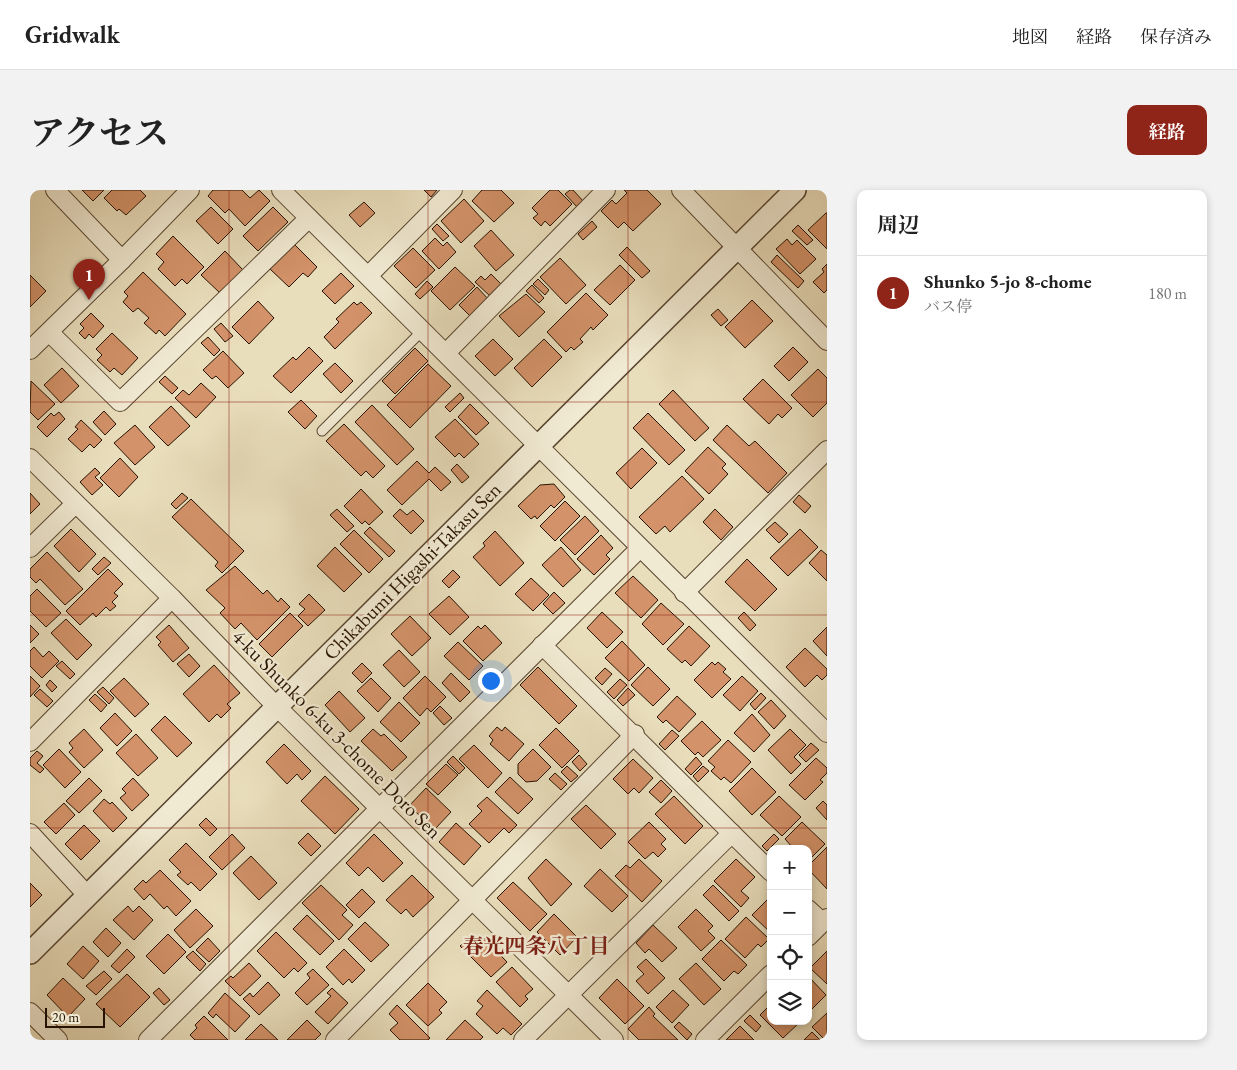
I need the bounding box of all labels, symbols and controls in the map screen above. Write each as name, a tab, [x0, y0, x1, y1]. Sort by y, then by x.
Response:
text: Gridwalk	[25, 19, 120, 50]
text: 地図	[1012, 25, 1048, 48]
text: 経路	[1076, 25, 1112, 48]
text: 保存済み	[1140, 25, 1212, 48]
button: 経路	[1127, 105, 1207, 155]
text: アクセス	[30, 110, 169, 155]
text: 周辺	[877, 211, 919, 238]
pin: 1	[73, 259, 105, 300]
text: Shunko 5-jo 8-chome	[924, 269, 1092, 294]
text: 1	[889, 283, 897, 304]
text: 180 m	[1148, 283, 1187, 304]
text: バス停	[924, 296, 972, 317]
street label: Chikabumi Higashi-Takasu Sen	[318, 476, 507, 665]
street label: 4-ku Shunko 6-ku 3-chome Doro Sen	[227, 624, 448, 845]
your location	[478, 668, 504, 694]
map controls	[767, 845, 812, 1025]
button: +	[767, 845, 812, 890]
button: −	[767, 890, 812, 935]
district label: 春光四条八丁目	[463, 932, 610, 959]
button: locate	[767, 935, 812, 980]
button: layers	[767, 980, 812, 1025]
scale bar	[45, 1005, 105, 1028]
text: 20 m	[52, 1008, 79, 1026]

